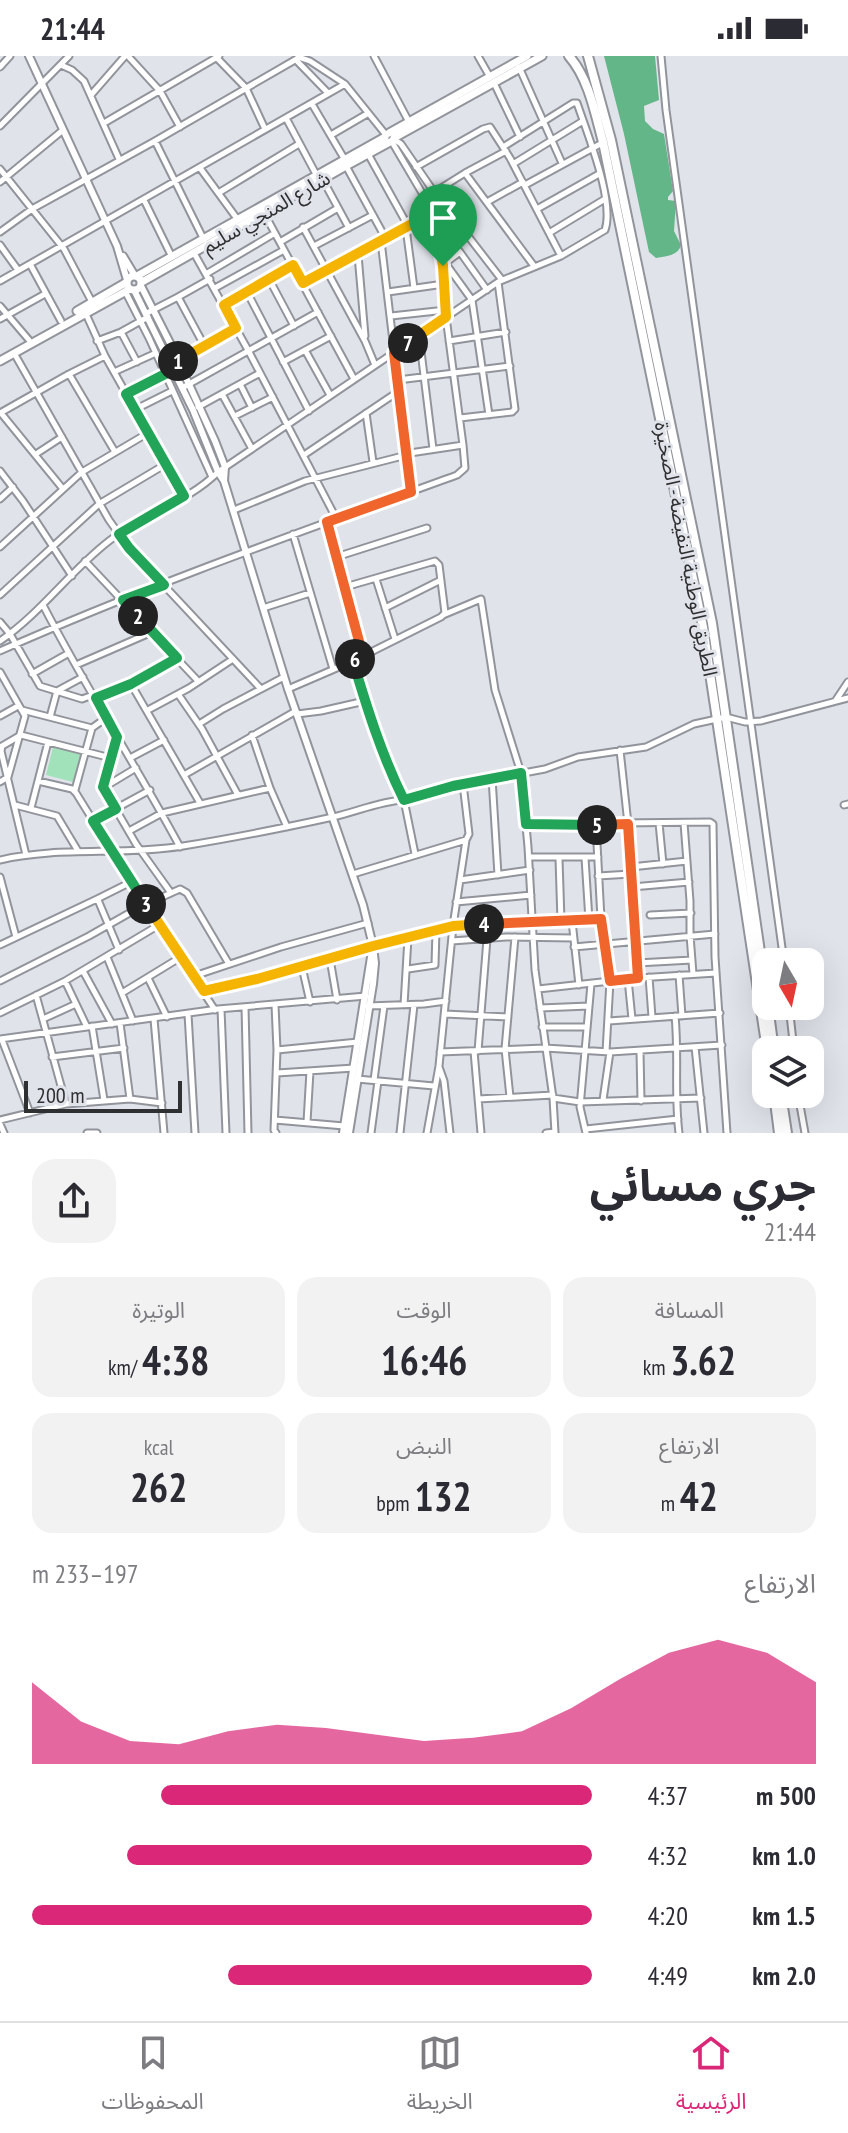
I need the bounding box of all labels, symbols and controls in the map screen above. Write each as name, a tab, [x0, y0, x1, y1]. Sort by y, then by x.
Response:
text: 21:44	[40, 9, 105, 48]
street label: شارع المنجي سليم	[197, 165, 336, 261]
pin	[409, 184, 477, 266]
icon: arrive	[421, 196, 465, 240]
pin: 7	[388, 323, 428, 363]
text: 7	[403, 329, 413, 357]
pin: 1	[158, 341, 198, 381]
text: 1	[173, 347, 183, 375]
street label: الطريق الوطنية النفيضة - الصخيرة	[649, 419, 723, 679]
pin: 2	[118, 596, 158, 636]
text: 2	[133, 602, 143, 630]
pin: 6	[335, 639, 375, 679]
text: 6	[350, 645, 360, 673]
pin: 5	[577, 805, 617, 845]
text: 5	[592, 811, 602, 839]
pin: 3	[126, 884, 166, 924]
text: 3	[141, 890, 151, 918]
pin: 4	[464, 904, 504, 944]
text: 4	[479, 910, 489, 938]
north arrow	[752, 948, 824, 1020]
map controls	[752, 948, 824, 1108]
button: layers	[752, 1036, 824, 1108]
scale bar	[24, 1077, 182, 1113]
text: 200 m	[36, 1081, 85, 1109]
text: جري مسائي	[590, 1156, 816, 1213]
button: share	[32, 1159, 116, 1243]
text: 21:44	[764, 1215, 816, 1248]
text: الوتيرة	[132, 1296, 185, 1324]
text: الوقت	[396, 1296, 452, 1324]
text: المسافة	[655, 1296, 724, 1324]
text: 4:38	[142, 1334, 209, 1386]
text: 16:46	[381, 1334, 467, 1386]
text: 3.62	[670, 1334, 736, 1386]
text: /km	[108, 1353, 142, 1381]
text: km	[643, 1353, 670, 1381]
text: النبض	[396, 1432, 452, 1460]
text: الارتفاع	[659, 1432, 720, 1460]
text: kcal	[144, 1433, 174, 1461]
text: 262	[130, 1461, 187, 1513]
text: 132	[414, 1470, 472, 1522]
text: 42	[680, 1470, 718, 1522]
text: bpm	[376, 1489, 414, 1517]
text: m	[661, 1489, 680, 1517]
text: 197–233 m	[32, 1557, 138, 1590]
text: الارتفاع	[745, 1567, 816, 1600]
text: 4:37	[648, 1779, 688, 1812]
text: 500 m	[756, 1779, 816, 1812]
text: 4:32	[648, 1839, 688, 1872]
text: 1.0 km	[752, 1839, 816, 1872]
text: 4:20	[648, 1899, 688, 1932]
text: 1.5 km	[752, 1899, 816, 1932]
text: 4:49	[648, 1959, 688, 1992]
text: 2.0 km	[752, 1959, 816, 1992]
tab: المحفوظات	[102, 2031, 204, 2125]
tab: الخريطة	[407, 2031, 473, 2125]
tab: الرئيسية	[676, 2031, 746, 2125]

